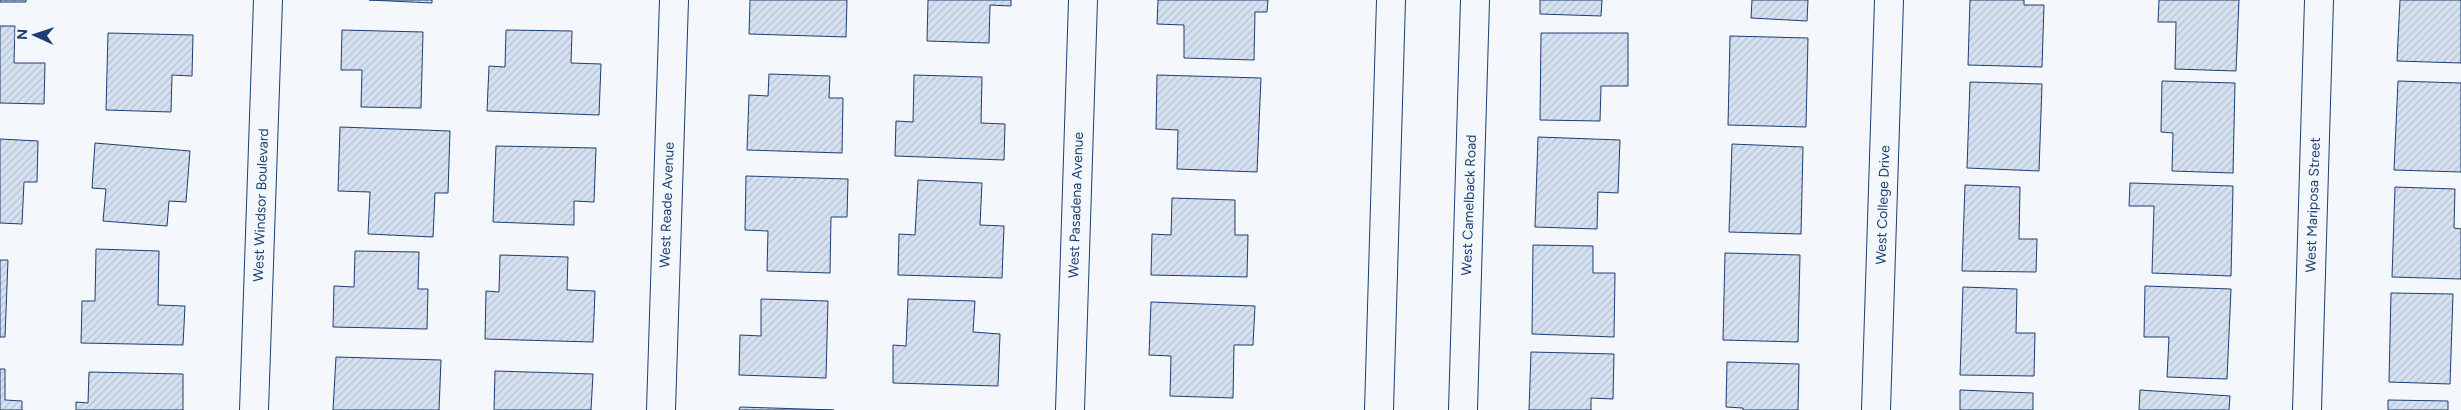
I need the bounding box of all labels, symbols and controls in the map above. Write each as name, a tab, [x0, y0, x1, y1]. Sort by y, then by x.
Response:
north arrow	[10, 10, 60, 60]
text: N	[14, 28, 31, 40]
street label: West Windsor Boulevard	[250, 128, 272, 282]
street label: West Pasadena Avenue	[1065, 131, 1087, 278]
street label: West Camelback Road	[1458, 134, 1480, 276]
street label: West Mariposa Street	[2302, 137, 2324, 273]
street label: West Reade Avenue	[656, 141, 678, 268]
street label: West College Drive	[1872, 145, 1894, 265]

